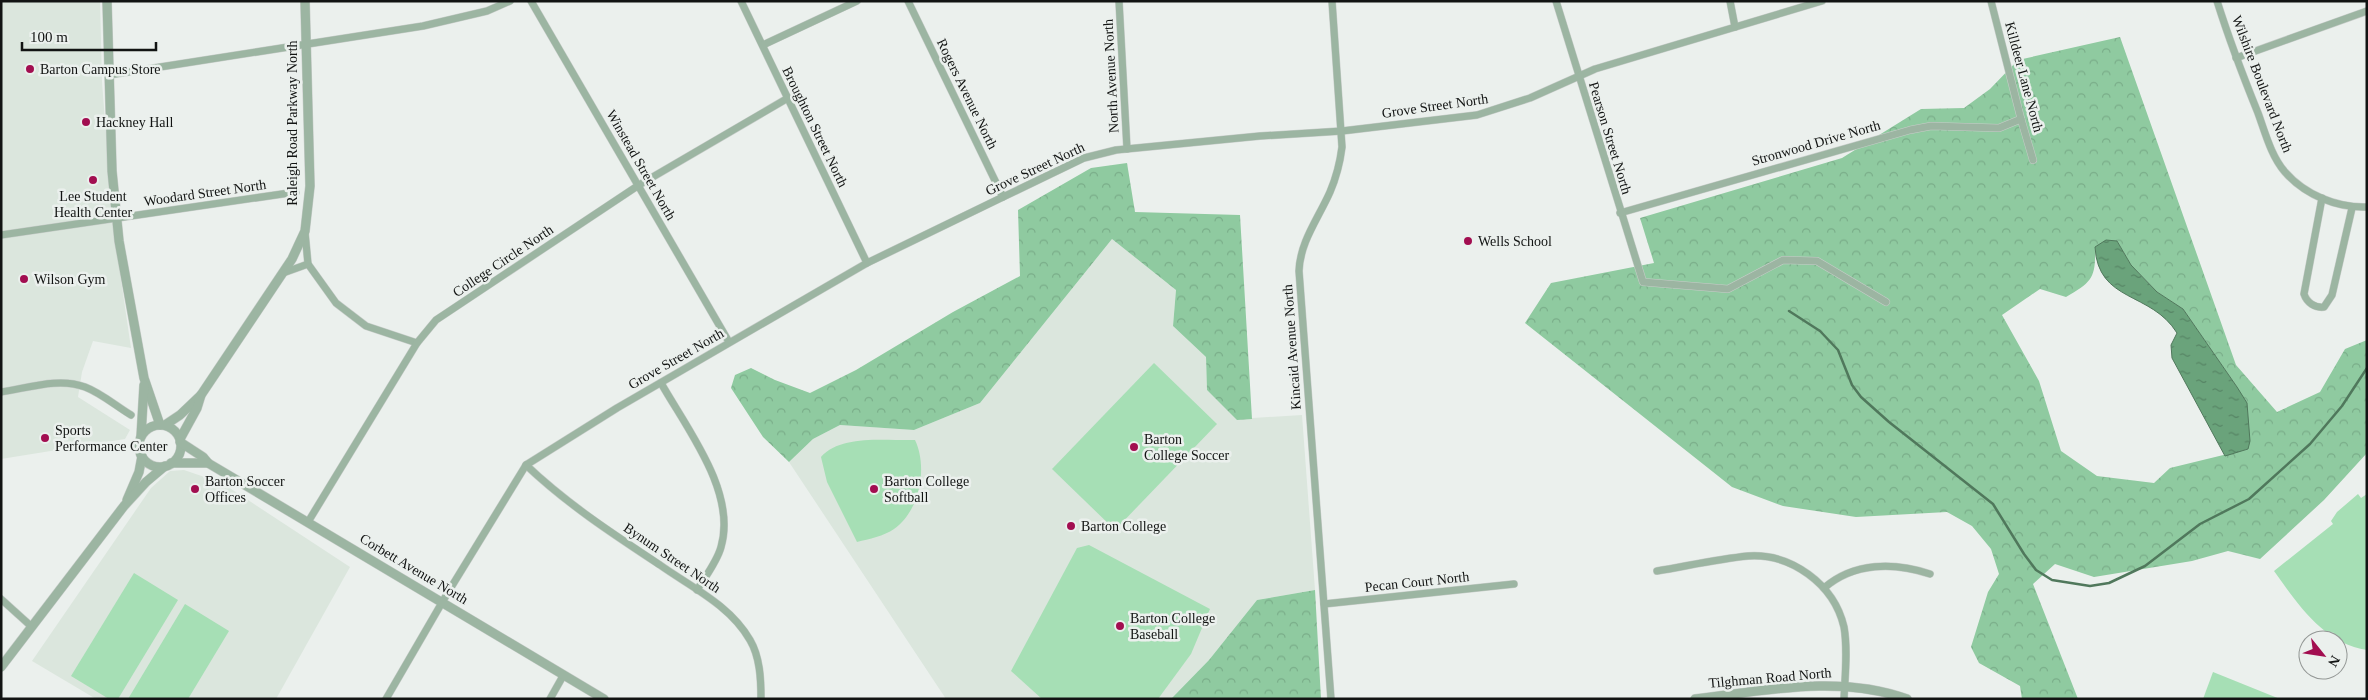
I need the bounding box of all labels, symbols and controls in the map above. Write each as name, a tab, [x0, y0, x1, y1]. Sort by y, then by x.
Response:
street label: Wilshire Boulevard North	[2229, 13, 2295, 155]
street label: North Avenue North	[1101, 19, 1121, 133]
scale bar	[22, 20, 156, 52]
street label: Killdeer Lane North	[2002, 20, 2046, 134]
text: 100 m	[30, 29, 68, 45]
street label: Rogers Avenue North	[934, 36, 1000, 152]
street label: Raleigh Road Parkway North	[285, 40, 300, 206]
place label: Barton Campus Store	[40, 62, 161, 77]
marker: Barton Campus Store	[24, 63, 36, 75]
street label: Broughton Street North	[779, 64, 851, 190]
street label: Pearson Street North	[1586, 80, 1634, 196]
street label: Grove Street North	[1381, 91, 1489, 121]
street label: Winstead Street North	[603, 107, 679, 223]
place label: Hackney Hall	[96, 115, 173, 130]
marker: Hackney Hall	[80, 116, 92, 128]
street label: Stronwood Drive North	[1750, 117, 1882, 169]
street label: Grove Street North	[983, 140, 1087, 198]
marker: Lee Student Health Center	[87, 174, 99, 186]
street label: Woodard Street North	[143, 177, 267, 209]
place label: Lee Student Health Center	[54, 189, 132, 220]
street label: College Circle North	[450, 222, 556, 300]
place label: Wells School	[1478, 234, 1552, 249]
marker: Wells School	[1462, 235, 1474, 247]
place label: Wilson Gym	[34, 272, 105, 287]
marker: Wilson Gym	[18, 273, 30, 285]
street label: Kincaid Avenue North	[1280, 284, 1304, 410]
street label: Grove Street North	[626, 326, 726, 392]
place label: Sports Performance Center	[55, 423, 168, 454]
marker: Sports Performance Center	[39, 432, 51, 444]
place label: Barton College Soccer	[1144, 432, 1229, 463]
marker: Barton College Soccer	[1128, 441, 1140, 453]
place label: Barton Soccer Offices	[205, 474, 285, 505]
place label: Barton College Softball	[884, 474, 969, 505]
marker: Barton Soccer Offices	[189, 483, 201, 495]
marker: Barton College Softball	[868, 483, 880, 495]
place label: Barton College	[1081, 519, 1166, 534]
street label: Bynum Street North	[621, 520, 723, 596]
marker: Barton College	[1065, 520, 1077, 532]
street label: Corbett Avenue North	[357, 531, 471, 607]
street label: Pecan Court North	[1364, 569, 1470, 595]
place label: Barton College Baseball	[1130, 611, 1215, 642]
marker: Barton College Baseball	[1114, 620, 1126, 632]
north arrow	[2298, 630, 2348, 680]
text: N	[2325, 653, 2343, 669]
street label: Tilghman Road North	[1708, 665, 1832, 691]

